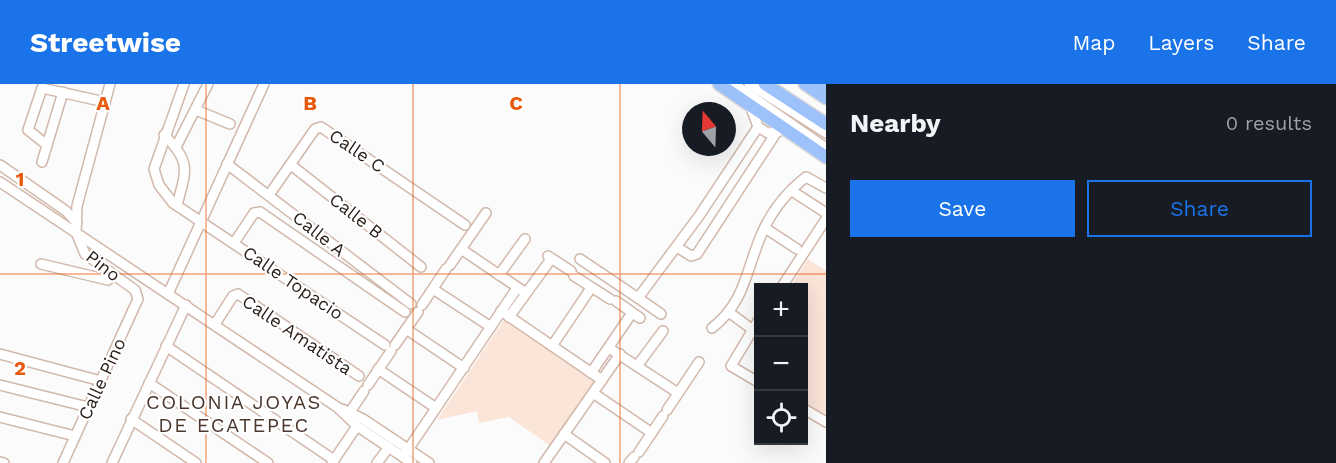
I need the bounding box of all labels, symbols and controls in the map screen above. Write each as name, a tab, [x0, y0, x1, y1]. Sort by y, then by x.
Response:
text: Streetwise	[30, 26, 181, 59]
text: Map	[1072, 30, 1115, 55]
text: Layers	[1148, 30, 1214, 55]
text: Share	[1247, 30, 1306, 55]
text: A	[96, 91, 110, 115]
text: B	[303, 91, 317, 115]
text: C	[509, 91, 523, 115]
north arrow	[682, 102, 736, 156]
text: Nearby	[850, 108, 941, 138]
text: 0 results	[1226, 111, 1312, 135]
street label: Calle C	[326, 124, 389, 177]
text: 1	[16, 167, 24, 191]
button: Save	[850, 180, 1075, 237]
button: Share	[1087, 180, 1312, 237]
street label: Calle B	[325, 188, 387, 243]
street label: Calle A	[289, 206, 350, 261]
street label: Calle Topacio	[239, 241, 347, 324]
street label: Pino	[82, 246, 125, 285]
map controls	[754, 283, 808, 445]
button: +	[754, 283, 808, 337]
street label: Calle Amatista	[238, 290, 356, 379]
street label: Calle Pino	[73, 335, 130, 423]
button: −	[754, 337, 808, 391]
text: 2	[14, 356, 26, 380]
district label: COLONIA JOYAS DE ECATEPEC	[146, 390, 322, 437]
button: locate	[754, 391, 808, 445]

